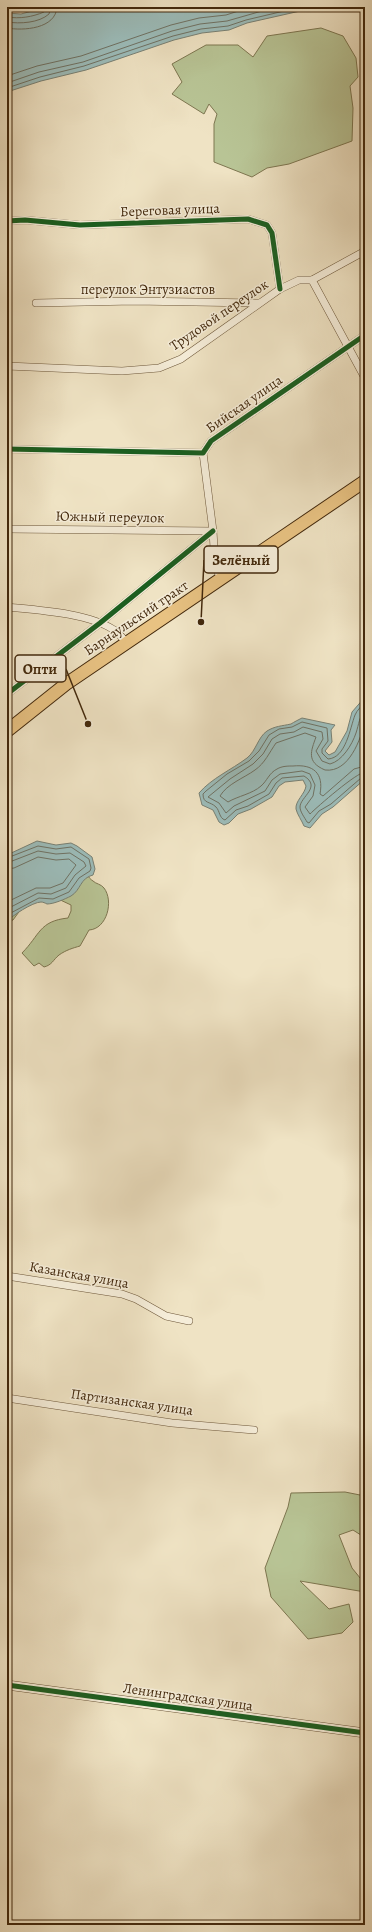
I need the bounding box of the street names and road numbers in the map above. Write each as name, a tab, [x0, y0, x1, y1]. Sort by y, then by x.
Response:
street label: Береговая улица	[120, 199, 221, 221]
street label: Трудовой переулок	[166, 275, 272, 355]
street label: переулок Энтузиастов	[81, 280, 216, 299]
street label: Бийская улица	[202, 370, 287, 437]
street label: Южный переулок	[55, 507, 165, 527]
street label: Барнаульский тракт	[80, 576, 192, 660]
street label: Казанская улица	[28, 1257, 131, 1293]
street label: Партизанская улица	[70, 1384, 195, 1420]
street label: Ленинградская улица	[122, 1678, 255, 1716]

